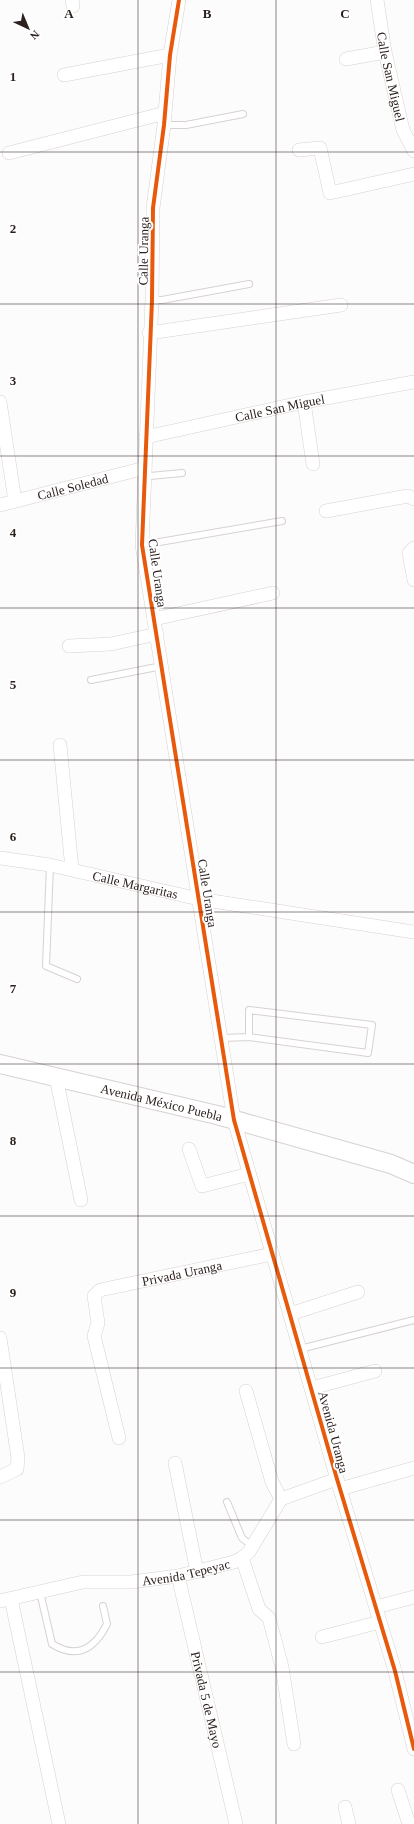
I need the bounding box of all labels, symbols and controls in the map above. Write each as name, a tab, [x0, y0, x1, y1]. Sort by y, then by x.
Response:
text: A	[64, 6, 74, 21]
text: B	[203, 6, 212, 21]
text: C	[340, 6, 350, 21]
north arrow	[8, 8, 48, 48]
text: N	[28, 28, 42, 42]
street label: Calle San Miguel	[374, 31, 408, 123]
text: 1	[10, 69, 16, 84]
street label: Calle Uranga	[135, 216, 152, 286]
text: 2	[10, 221, 16, 236]
text: 3	[10, 373, 17, 388]
street label: Calle San Miguel	[234, 391, 326, 425]
street label: Calle Soledad	[36, 471, 110, 503]
text: 4	[10, 525, 17, 540]
street label: Calle Uranga	[145, 538, 170, 608]
text: 5	[10, 677, 17, 692]
text: 6	[10, 829, 17, 844]
street label: Calle Uranga	[195, 858, 220, 929]
street label: Calle Margaritas	[91, 868, 179, 902]
text: 7	[10, 981, 17, 996]
street label: Avenida México Puebla	[99, 1081, 224, 1124]
text: 8	[10, 1133, 17, 1148]
street label: Privada Uranga	[141, 1258, 223, 1289]
text: 9	[10, 1285, 17, 1300]
street label: Avenida Uranga	[315, 1389, 352, 1475]
street label: Avenida Tepeyac	[141, 1556, 232, 1589]
street label: Privada 5 de Mayo	[188, 1650, 225, 1750]

